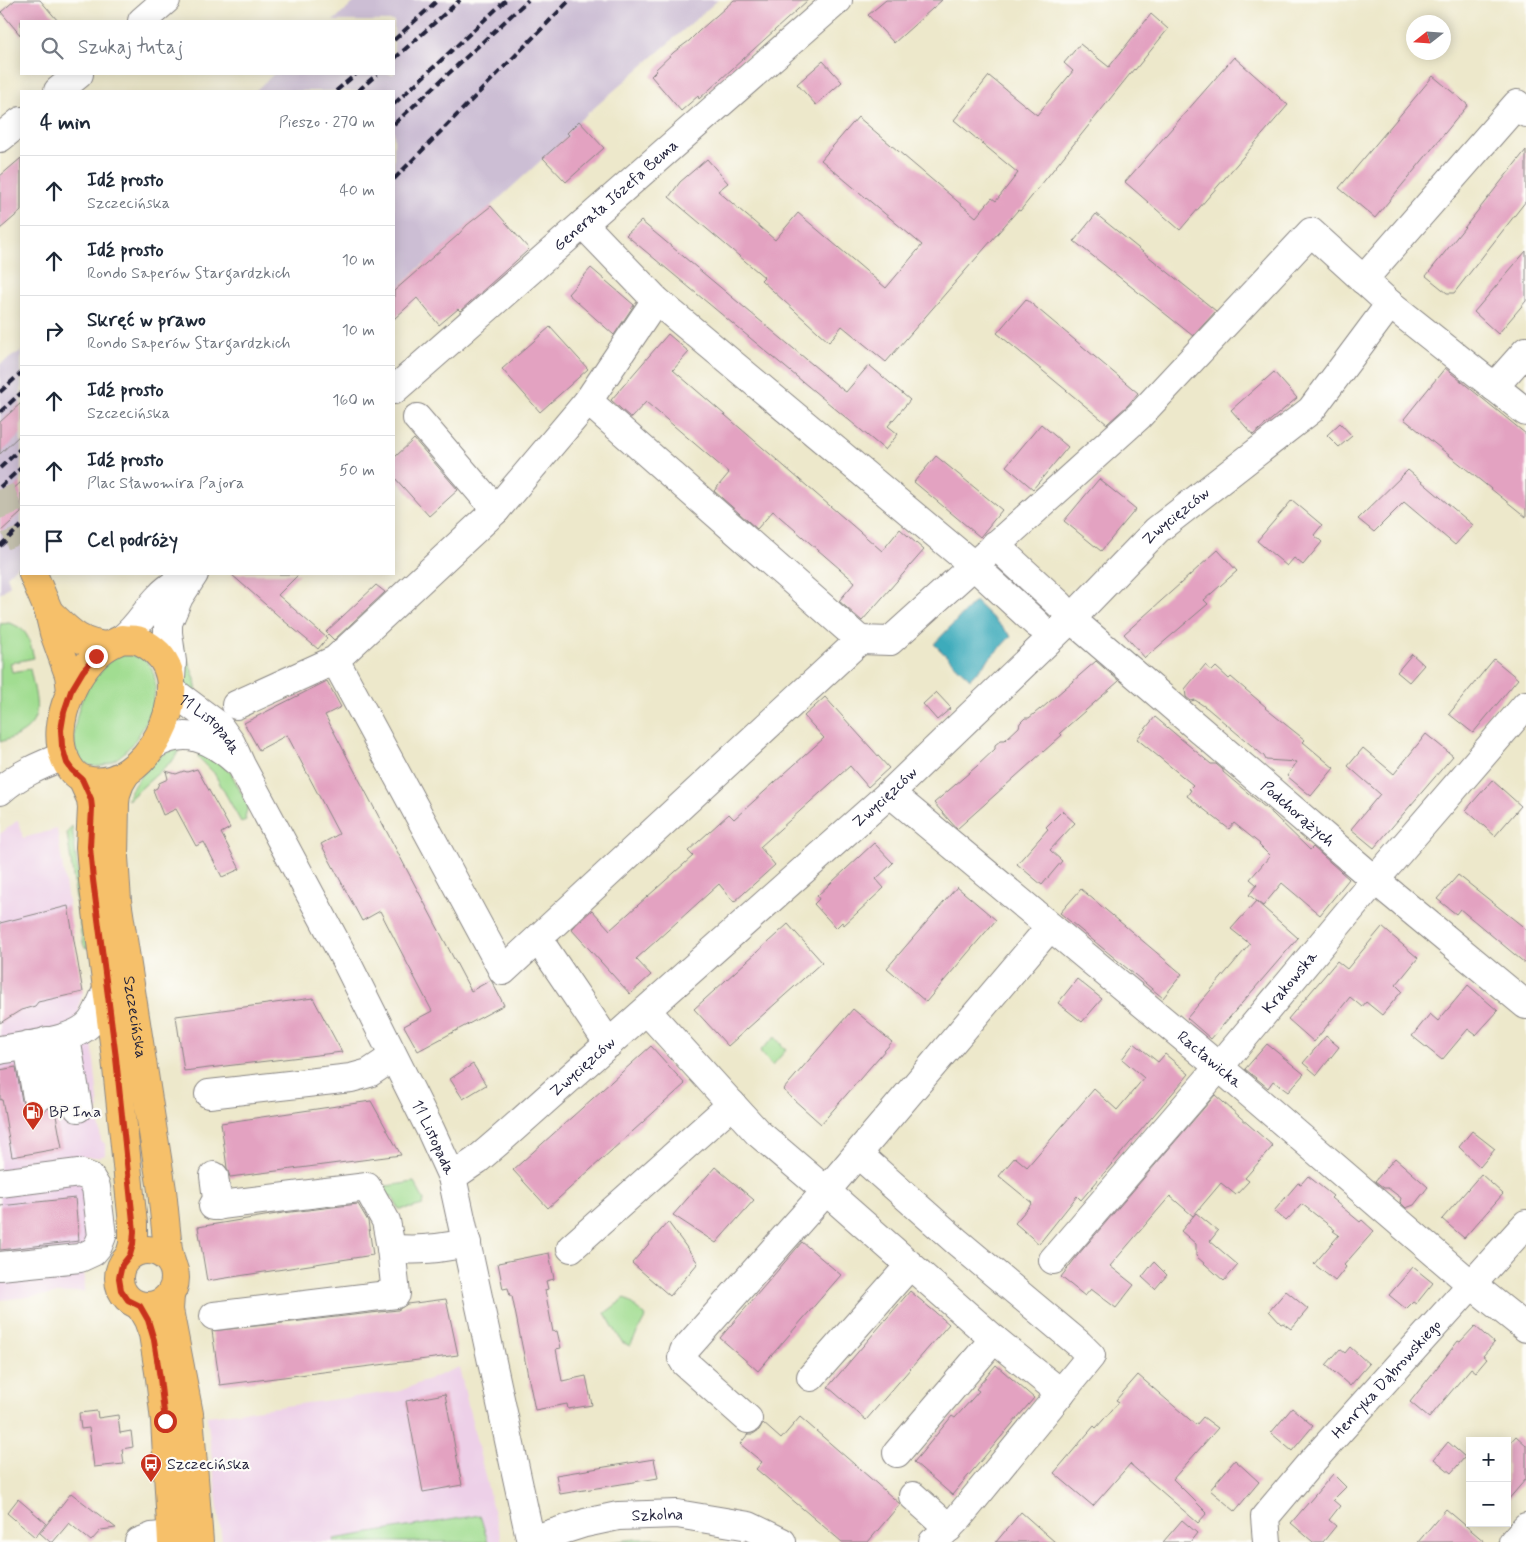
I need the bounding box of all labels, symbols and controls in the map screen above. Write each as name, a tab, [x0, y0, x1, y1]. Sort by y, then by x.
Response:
north arrow	[1406, 15, 1451, 60]
search box	[20, 20, 395, 75]
icon: search	[38, 34, 66, 62]
text: Szukaj tutaj	[78, 35, 183, 60]
text: 4 min	[40, 109, 91, 137]
text: Pieszo · 270 m	[279, 112, 375, 133]
street label: Generała Józefa Bema	[549, 135, 682, 256]
text: Idź prosto	[87, 168, 164, 193]
icon: ahead	[40, 177, 68, 205]
text: 40 m	[339, 180, 375, 201]
text: Szczecińska	[87, 193, 170, 214]
text: Idź prosto	[87, 238, 164, 263]
icon: ahead	[40, 247, 68, 275]
text: 10 m	[342, 250, 375, 271]
text: Rondo Saperów Stargardzkich	[87, 263, 291, 284]
text: Skręć w prawo	[87, 308, 206, 333]
icon: right	[40, 317, 68, 345]
text: 10 m	[342, 320, 375, 341]
text: Rondo Saperów Stargardzkich	[87, 333, 291, 354]
text: Idź prosto	[87, 378, 164, 403]
icon: ahead	[40, 387, 68, 415]
text: 160 m	[332, 390, 375, 411]
text: Szczecińska	[87, 403, 170, 424]
text: Idź prosto	[87, 448, 164, 473]
icon: ahead	[40, 457, 68, 485]
text: 50 m	[339, 460, 375, 481]
text: Plac Sławomira Pajora	[87, 473, 244, 494]
street label: Zwycięzców	[1137, 482, 1214, 550]
icon: arrive	[40, 527, 68, 555]
text: Cel podróży	[87, 528, 178, 553]
route end	[85, 645, 108, 668]
street label: 11 Listopada	[174, 689, 245, 758]
street label: Zwycięzców	[848, 762, 922, 832]
street label: Podchorążych	[1257, 776, 1339, 851]
street label: Krakowska	[1257, 946, 1322, 1018]
street label: Szczecińska	[118, 974, 152, 1060]
street label: Racławicka	[1173, 1026, 1247, 1093]
street label: Zwycięzców	[545, 1032, 620, 1102]
street label: 11 Listopada	[407, 1096, 460, 1178]
fuel station icon: BP Ina	[21, 1100, 45, 1131]
place label: BP Ina	[49, 1102, 101, 1123]
street label: Henryka Dąbrowskiego	[1327, 1315, 1446, 1443]
route start	[154, 1410, 177, 1433]
map controls	[1466, 1437, 1511, 1527]
button: +	[1466, 1437, 1511, 1482]
bus stop icon: Szczecińska	[139, 1452, 163, 1483]
place label: Szczecińska	[167, 1454, 250, 1475]
button: −	[1466, 1482, 1511, 1527]
street label: Szkolna	[631, 1503, 686, 1526]

